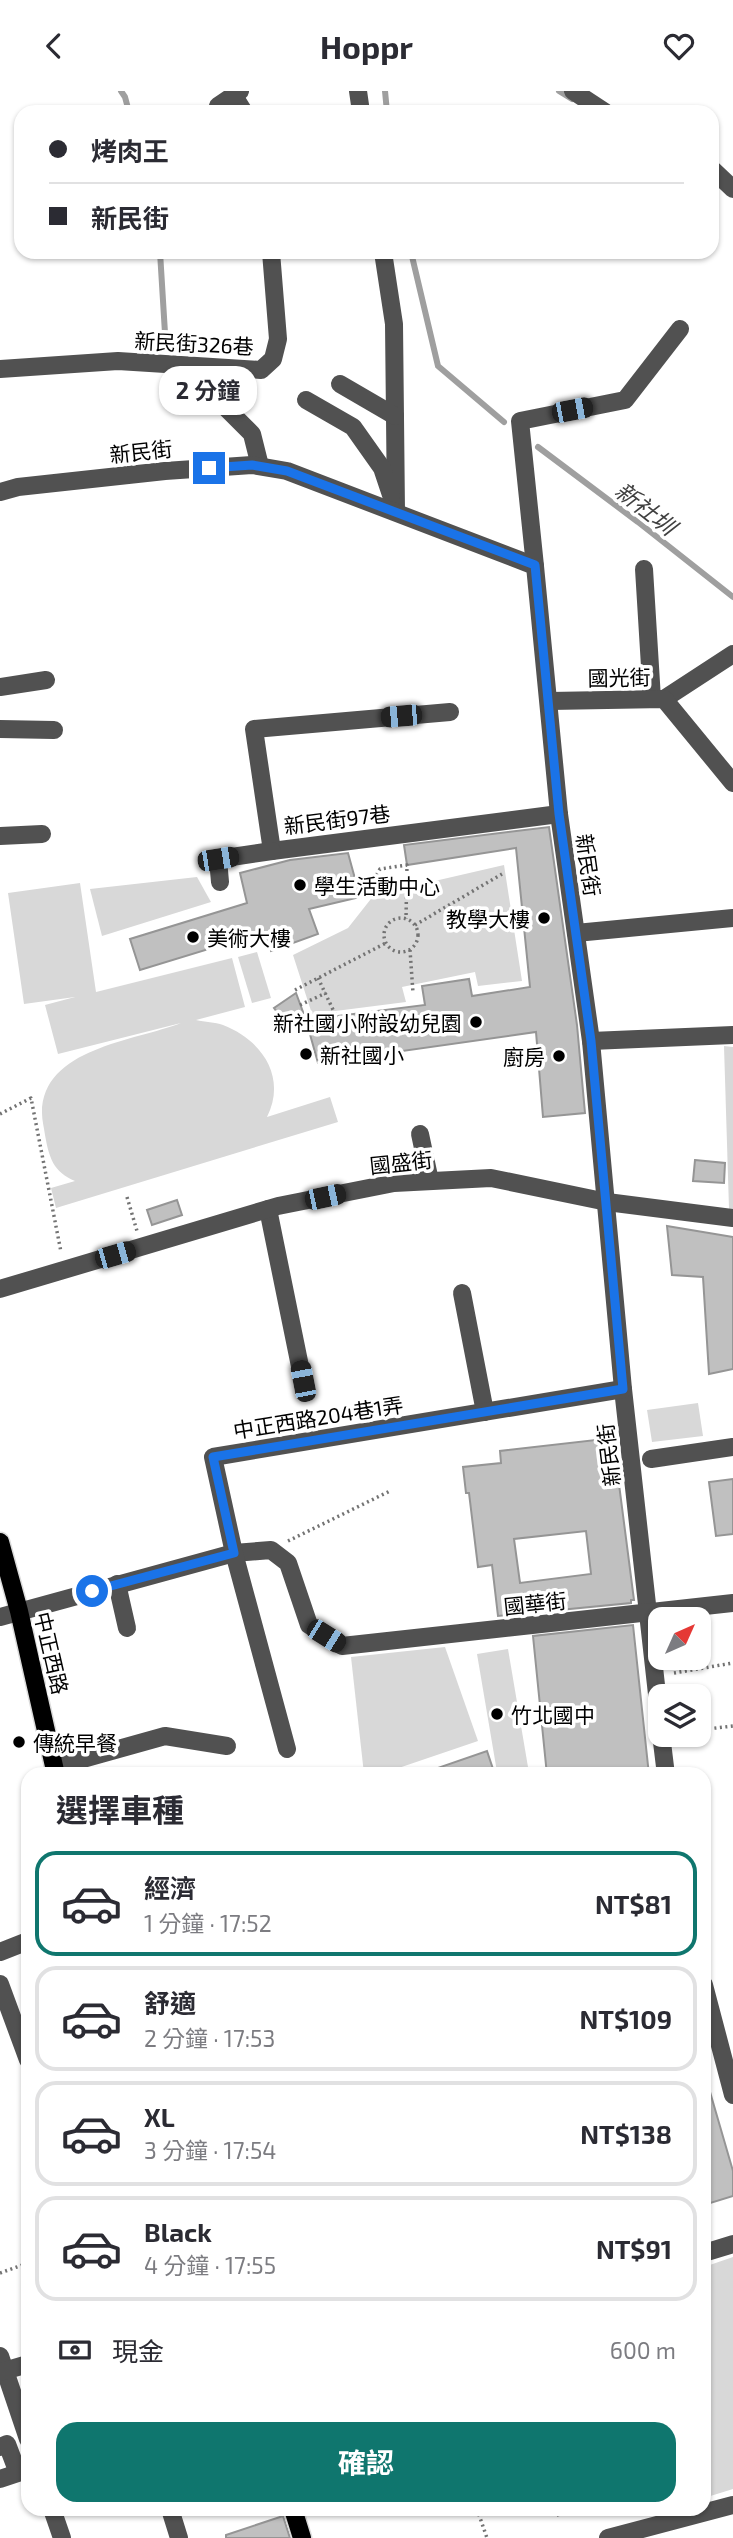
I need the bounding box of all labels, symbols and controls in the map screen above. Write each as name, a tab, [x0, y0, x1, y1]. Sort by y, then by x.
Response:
icon: back	[35, 27, 73, 65]
text: Hoppr	[320, 27, 413, 65]
icon: heart	[660, 27, 698, 65]
text: 烤肉王	[91, 135, 169, 166]
text: 新民街	[91, 202, 169, 233]
street label: 新民街326巷	[134, 327, 254, 359]
callout: 2 分鐘	[160, 367, 258, 415]
text: 2 分鐘	[176, 376, 240, 404]
car	[550, 396, 595, 424]
street label: 新民街	[108, 435, 174, 467]
route end	[193, 452, 225, 484]
water label: 新社圳	[610, 476, 684, 542]
street label: 國光街	[587, 664, 651, 690]
car	[380, 704, 423, 728]
street label: 新民街97巷	[282, 800, 392, 838]
street label: 新民街	[572, 832, 606, 898]
car	[196, 845, 241, 873]
place label: 學生活動中心	[314, 873, 440, 898]
marker: 學生活動中心	[292, 877, 308, 893]
place label: 教學大樓	[446, 906, 530, 931]
marker: 教學大樓	[536, 910, 552, 926]
place label: 美術大樓	[207, 925, 291, 950]
marker: 美術大樓	[185, 929, 201, 945]
place label: 新社國小附設幼兒園	[273, 1010, 462, 1035]
marker: 新社國小附設幼兒園	[468, 1014, 484, 1030]
place label: 新社國小	[320, 1042, 404, 1067]
place label: 廚房	[503, 1044, 545, 1069]
marker: 新社國小	[298, 1046, 314, 1062]
marker: 廚房	[551, 1048, 567, 1064]
street label: 國盛街	[368, 1146, 434, 1178]
car	[303, 1182, 348, 1212]
car	[92, 1239, 139, 1271]
car	[289, 1358, 318, 1404]
street label: 中正西路204巷1弄	[231, 1391, 405, 1443]
street label: 新民街	[592, 1422, 624, 1488]
route start	[76, 1575, 108, 1607]
street label: 國華街	[502, 1587, 568, 1619]
north arrow	[648, 1607, 710, 1669]
map controls	[648, 1607, 711, 1747]
street label: 中正西路	[30, 1609, 74, 1697]
car	[303, 1616, 350, 1656]
button: layers	[648, 1684, 711, 1747]
place label: 竹北國中	[511, 1702, 595, 1727]
marker: 竹北國中	[489, 1706, 505, 1722]
place label: 傳統早餐	[33, 1730, 117, 1755]
marker: 傳統早餐	[11, 1734, 27, 1750]
text: 選擇車種	[56, 1790, 184, 1828]
icon: car	[60, 1872, 123, 1935]
text: 經濟	[144, 1872, 196, 1903]
text: NT$81	[595, 1888, 672, 1919]
text: 1 分鐘 · 17:52	[144, 1909, 272, 1937]
icon: car	[60, 1987, 123, 2050]
text: 舒適	[144, 1987, 196, 2018]
text: NT$109	[580, 2003, 672, 2034]
text: 2 分鐘 · 17:53	[144, 2024, 275, 2052]
text: XL	[144, 2101, 175, 2132]
icon: car	[60, 2102, 123, 2165]
text: NT$138	[580, 2118, 672, 2149]
text: 3 分鐘 · 17:54	[144, 2136, 276, 2164]
text: Black	[144, 2216, 212, 2247]
icon: car	[60, 2217, 123, 2280]
text: NT$91	[596, 2233, 672, 2264]
text: 4 分鐘 · 17:55	[144, 2251, 276, 2279]
icon: cash	[56, 2331, 94, 2369]
text: 現金	[112, 2335, 164, 2366]
text: 600 m	[610, 2336, 676, 2364]
button: 確認	[56, 2422, 676, 2502]

